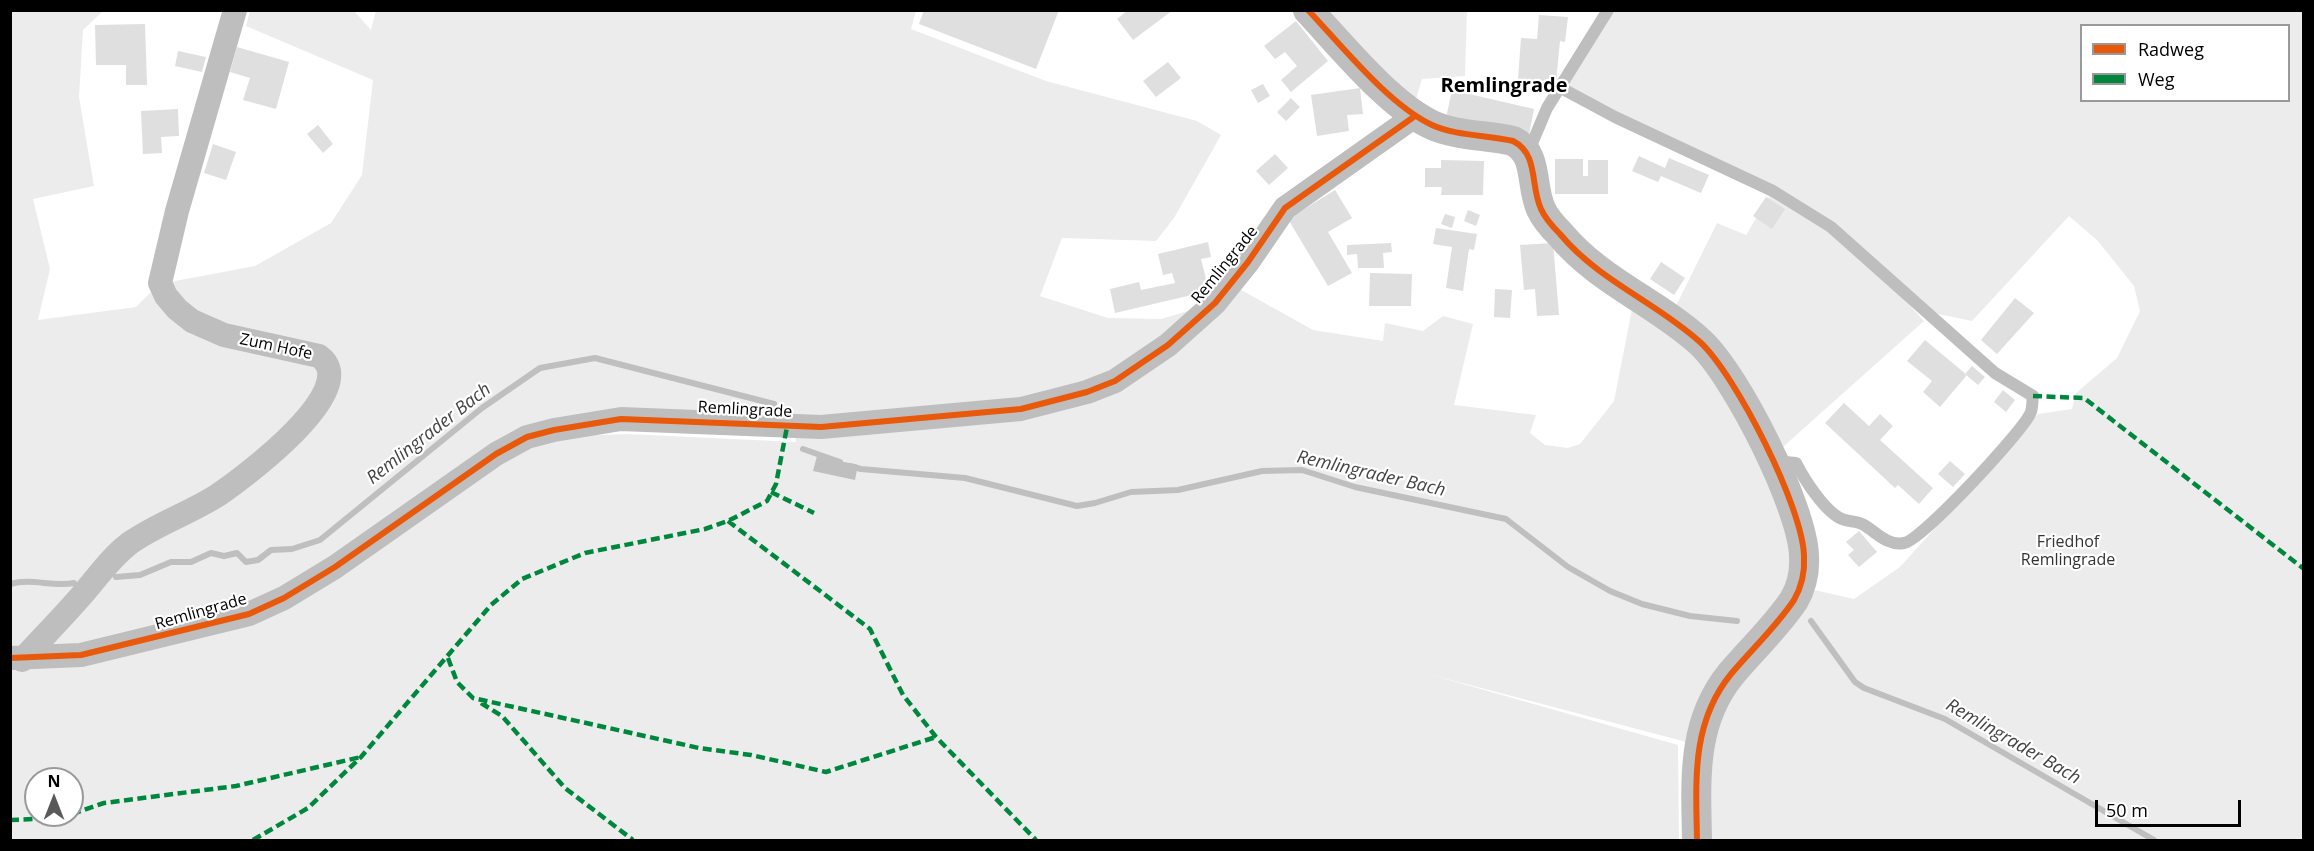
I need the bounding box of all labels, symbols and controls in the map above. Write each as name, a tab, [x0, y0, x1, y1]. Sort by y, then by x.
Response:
legend	[2080, 24, 2290, 102]
text: Radweg	[2138, 37, 2204, 61]
text: Weg	[2138, 67, 2175, 91]
district label: Remlingrade	[1441, 74, 1567, 98]
street label: Remlingrade	[1188, 222, 1262, 308]
street label: Zum Hofe	[238, 330, 314, 364]
water label: Remlingrader Bach	[363, 379, 495, 489]
street label: Remlingrade	[697, 398, 793, 422]
water label: Remlingrader Bach	[1295, 446, 1447, 502]
park label: Friedhof Remlingrade	[2021, 532, 2115, 570]
street label: Remlingrade	[153, 590, 249, 634]
water label: Remlingrader Bach	[1942, 695, 2084, 789]
north arrow	[24, 767, 84, 827]
text: N	[47, 770, 61, 792]
scale bar	[2098, 788, 2244, 826]
text: 50 m	[2106, 798, 2148, 822]

